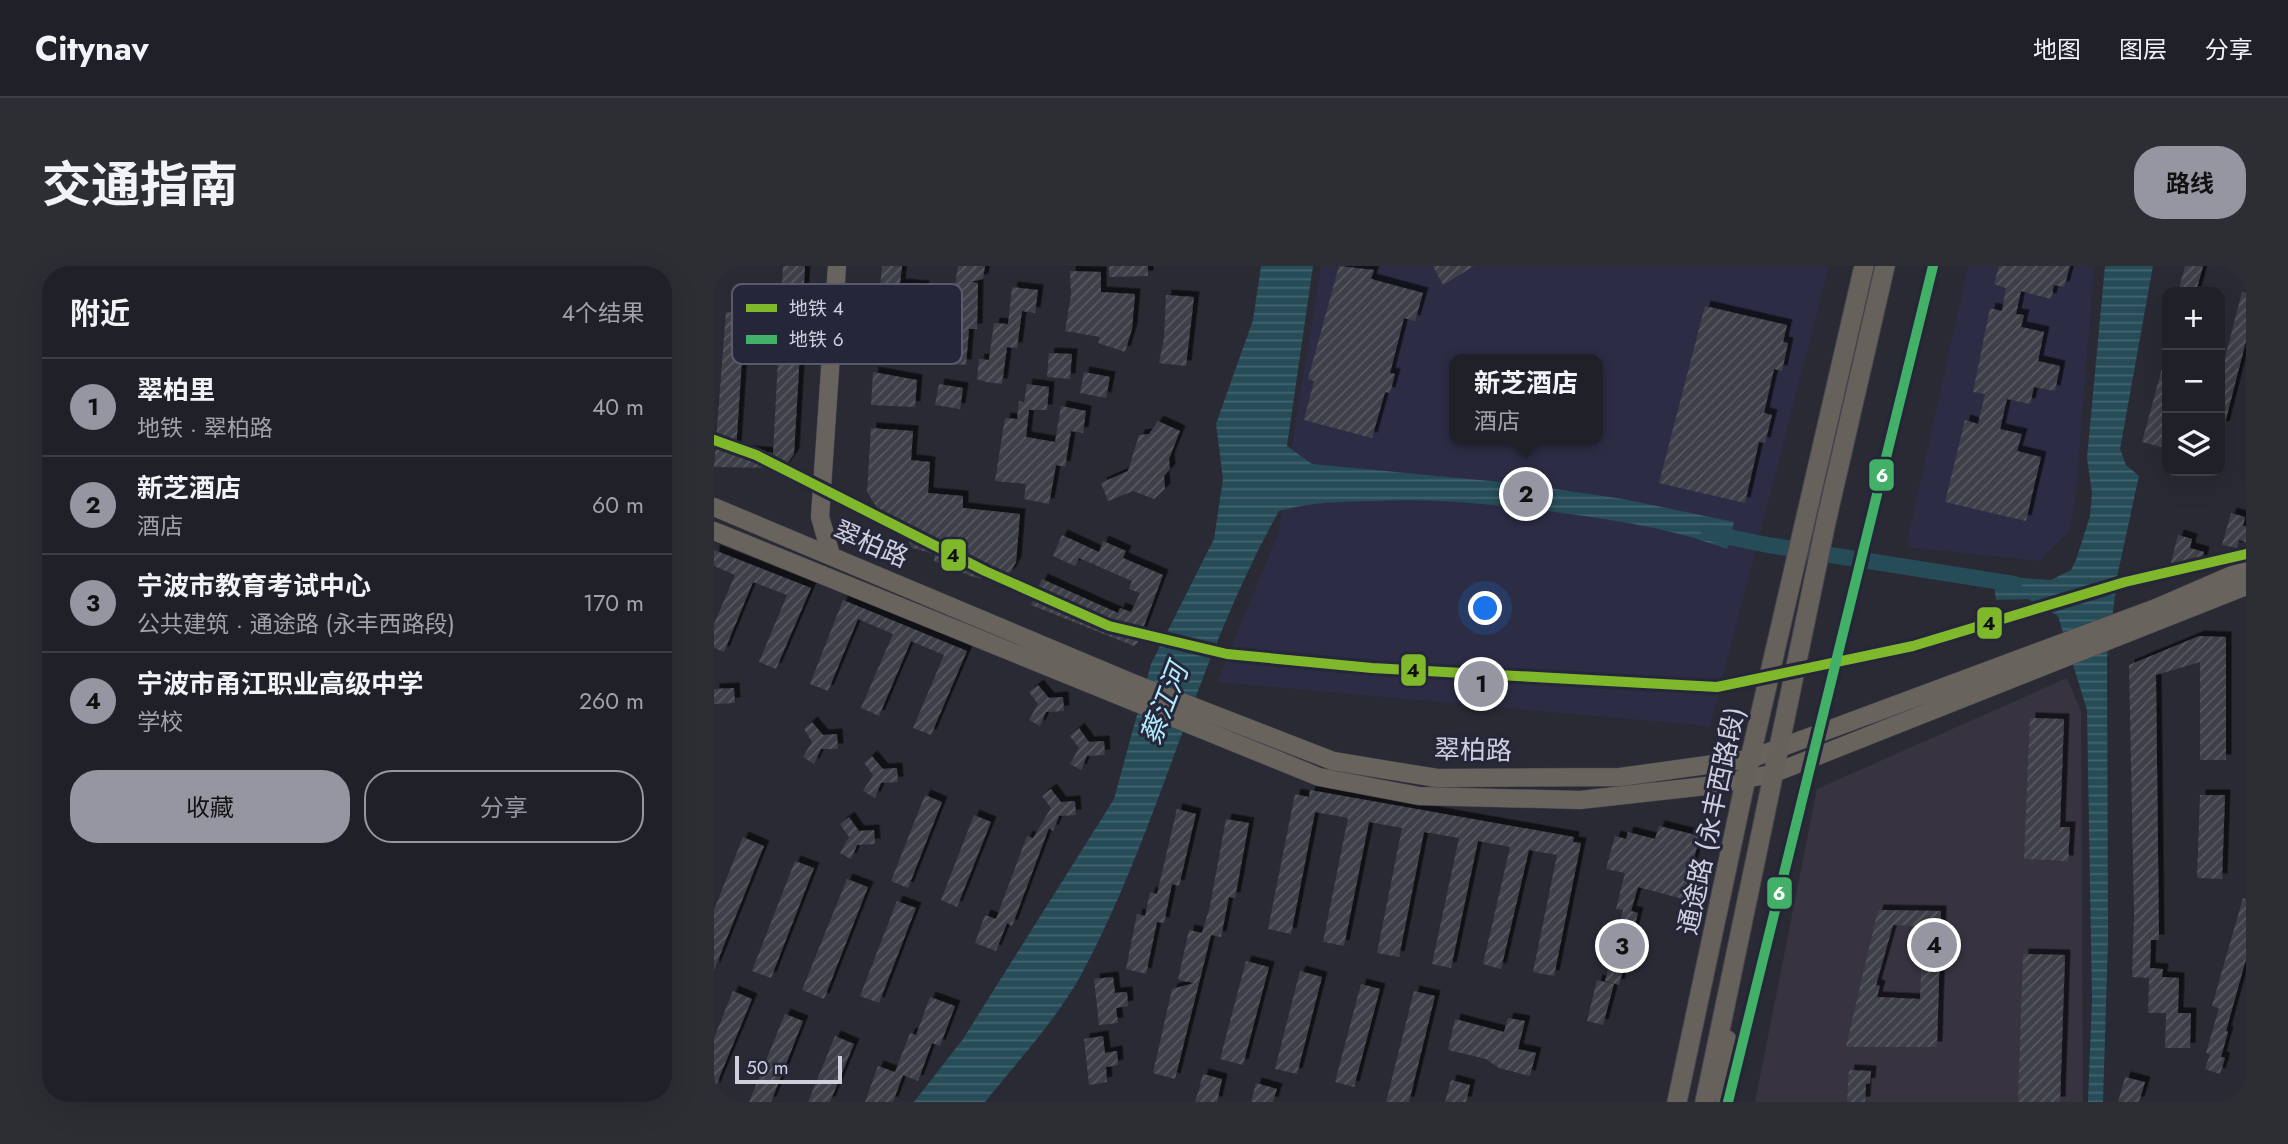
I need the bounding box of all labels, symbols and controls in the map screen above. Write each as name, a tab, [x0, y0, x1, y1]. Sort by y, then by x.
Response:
text: Citynav	[35, 25, 149, 72]
text: 地图	[2033, 32, 2081, 67]
text: 图层	[2119, 32, 2167, 67]
text: 分享	[2205, 32, 2253, 67]
button: 路线	[2134, 146, 2246, 219]
text: 交通指南	[42, 150, 238, 220]
legend	[732, 284, 962, 364]
map controls	[2162, 287, 2225, 476]
button: +	[2162, 287, 2225, 350]
text: 附近	[70, 292, 130, 335]
text: 地铁 4	[789, 295, 844, 322]
text: 4个结果	[562, 296, 644, 330]
text: 地铁 6	[789, 326, 844, 353]
button: −	[2162, 350, 2225, 413]
popup	[1449, 354, 1603, 445]
text: 新芝酒店	[1474, 364, 1578, 402]
text: 翠柏里	[137, 371, 215, 409]
text: 1	[87, 390, 99, 424]
text: 40 m	[592, 390, 644, 424]
text: 酒店	[1474, 404, 1520, 438]
text: 地铁 · 翠柏路	[137, 411, 273, 445]
button: layers	[2162, 413, 2225, 476]
line badge: 6	[1868, 458, 1895, 492]
text: 6	[1876, 462, 1888, 489]
pin: 2	[1503, 468, 1549, 520]
text: 新芝酒店	[137, 469, 241, 507]
text: 2	[85, 488, 101, 522]
text: 60 m	[592, 488, 644, 522]
text: 酒店	[137, 509, 183, 543]
street label: 翠柏路	[828, 511, 914, 577]
line badge: 4	[940, 538, 967, 572]
text: 4	[946, 542, 960, 569]
text: 宁波市教育考试中心	[137, 567, 371, 605]
text: 3	[86, 586, 100, 620]
text: 170 m	[583, 586, 644, 620]
your location	[1468, 591, 1502, 625]
line badge: 4	[1976, 606, 2003, 640]
text: 公共建筑 · 通途路 (永丰西路段)	[137, 607, 455, 641]
text: 4	[1982, 610, 1996, 637]
water label: 蔡江河	[1130, 653, 1200, 751]
line badge: 4	[1400, 653, 1427, 687]
text: 4	[1406, 657, 1420, 684]
pin: 1	[1458, 658, 1504, 710]
text: 宁波市甬江职业高级中学	[137, 665, 423, 703]
text: 4	[85, 684, 101, 718]
text: 260 m	[579, 684, 644, 718]
street label: 通途路 (永丰西路段)	[1668, 704, 1754, 938]
text: 学校	[137, 705, 183, 739]
street label: 翠柏路	[1434, 730, 1512, 770]
button: 收藏	[70, 770, 350, 843]
button: 分享	[364, 770, 644, 843]
line badge: 6	[1766, 876, 1793, 910]
text: 6	[1773, 880, 1785, 907]
pin: 4	[1911, 919, 1957, 971]
pin: 3	[1599, 920, 1645, 972]
scale bar	[735, 1053, 842, 1085]
text: 50 m	[746, 1054, 789, 1081]

